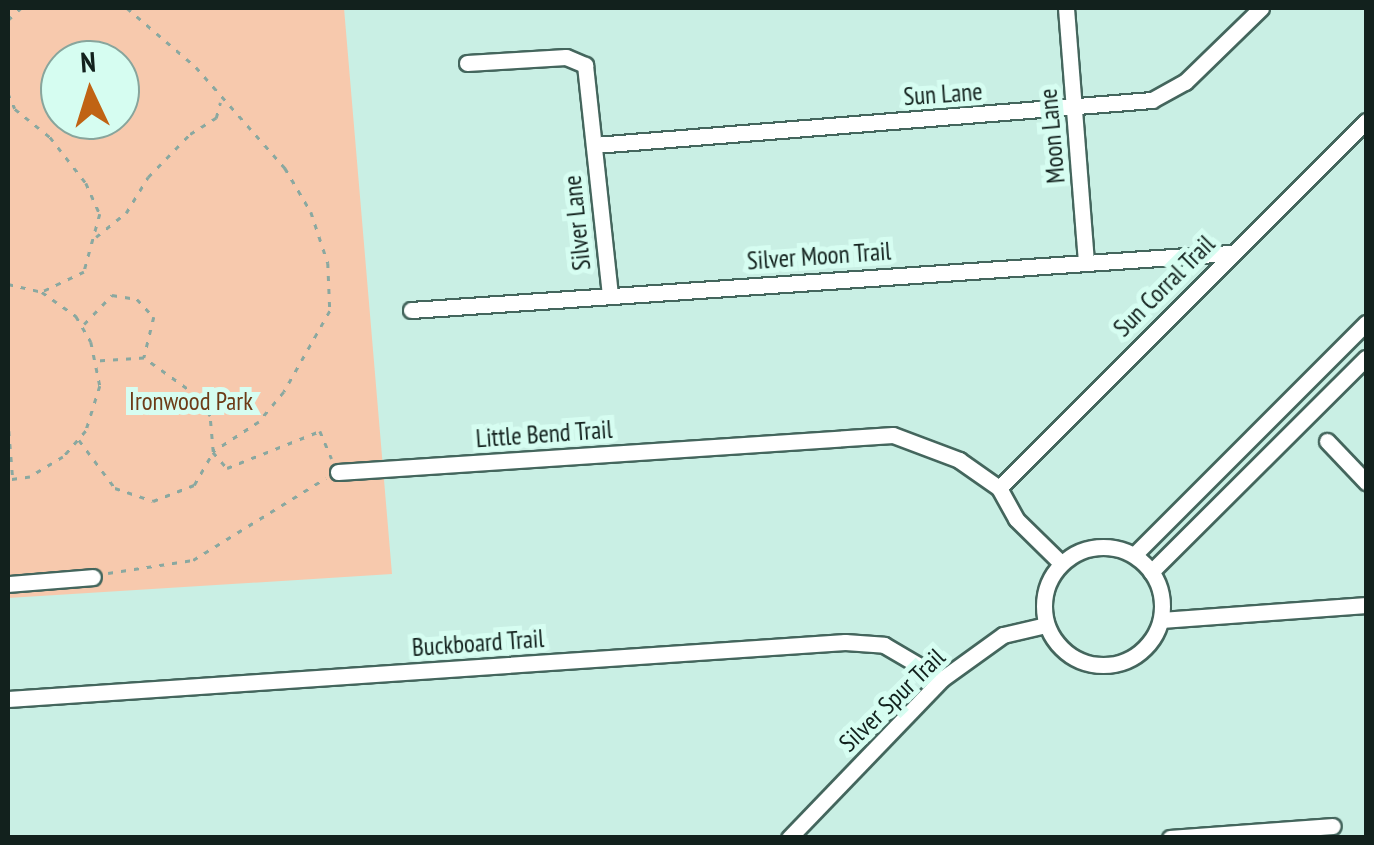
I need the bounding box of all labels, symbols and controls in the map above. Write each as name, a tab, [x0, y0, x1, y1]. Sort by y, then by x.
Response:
north arrow	[40, 40, 140, 140]
text: N	[79, 43, 97, 81]
street label: Sun Lane	[902, 76, 984, 112]
street label: Moon Lane	[1033, 87, 1071, 185]
street label: Silver Lane	[557, 174, 597, 272]
street label: Sun Corral Trail	[1107, 229, 1221, 343]
street label: Silver Moon Trail	[746, 236, 892, 276]
park label: Ironwood Park	[129, 386, 253, 416]
street label: Little Bend Trail	[474, 414, 614, 454]
street label: Buckboard Trail	[411, 623, 545, 663]
street label: Silver Spur Trail	[833, 642, 951, 758]

